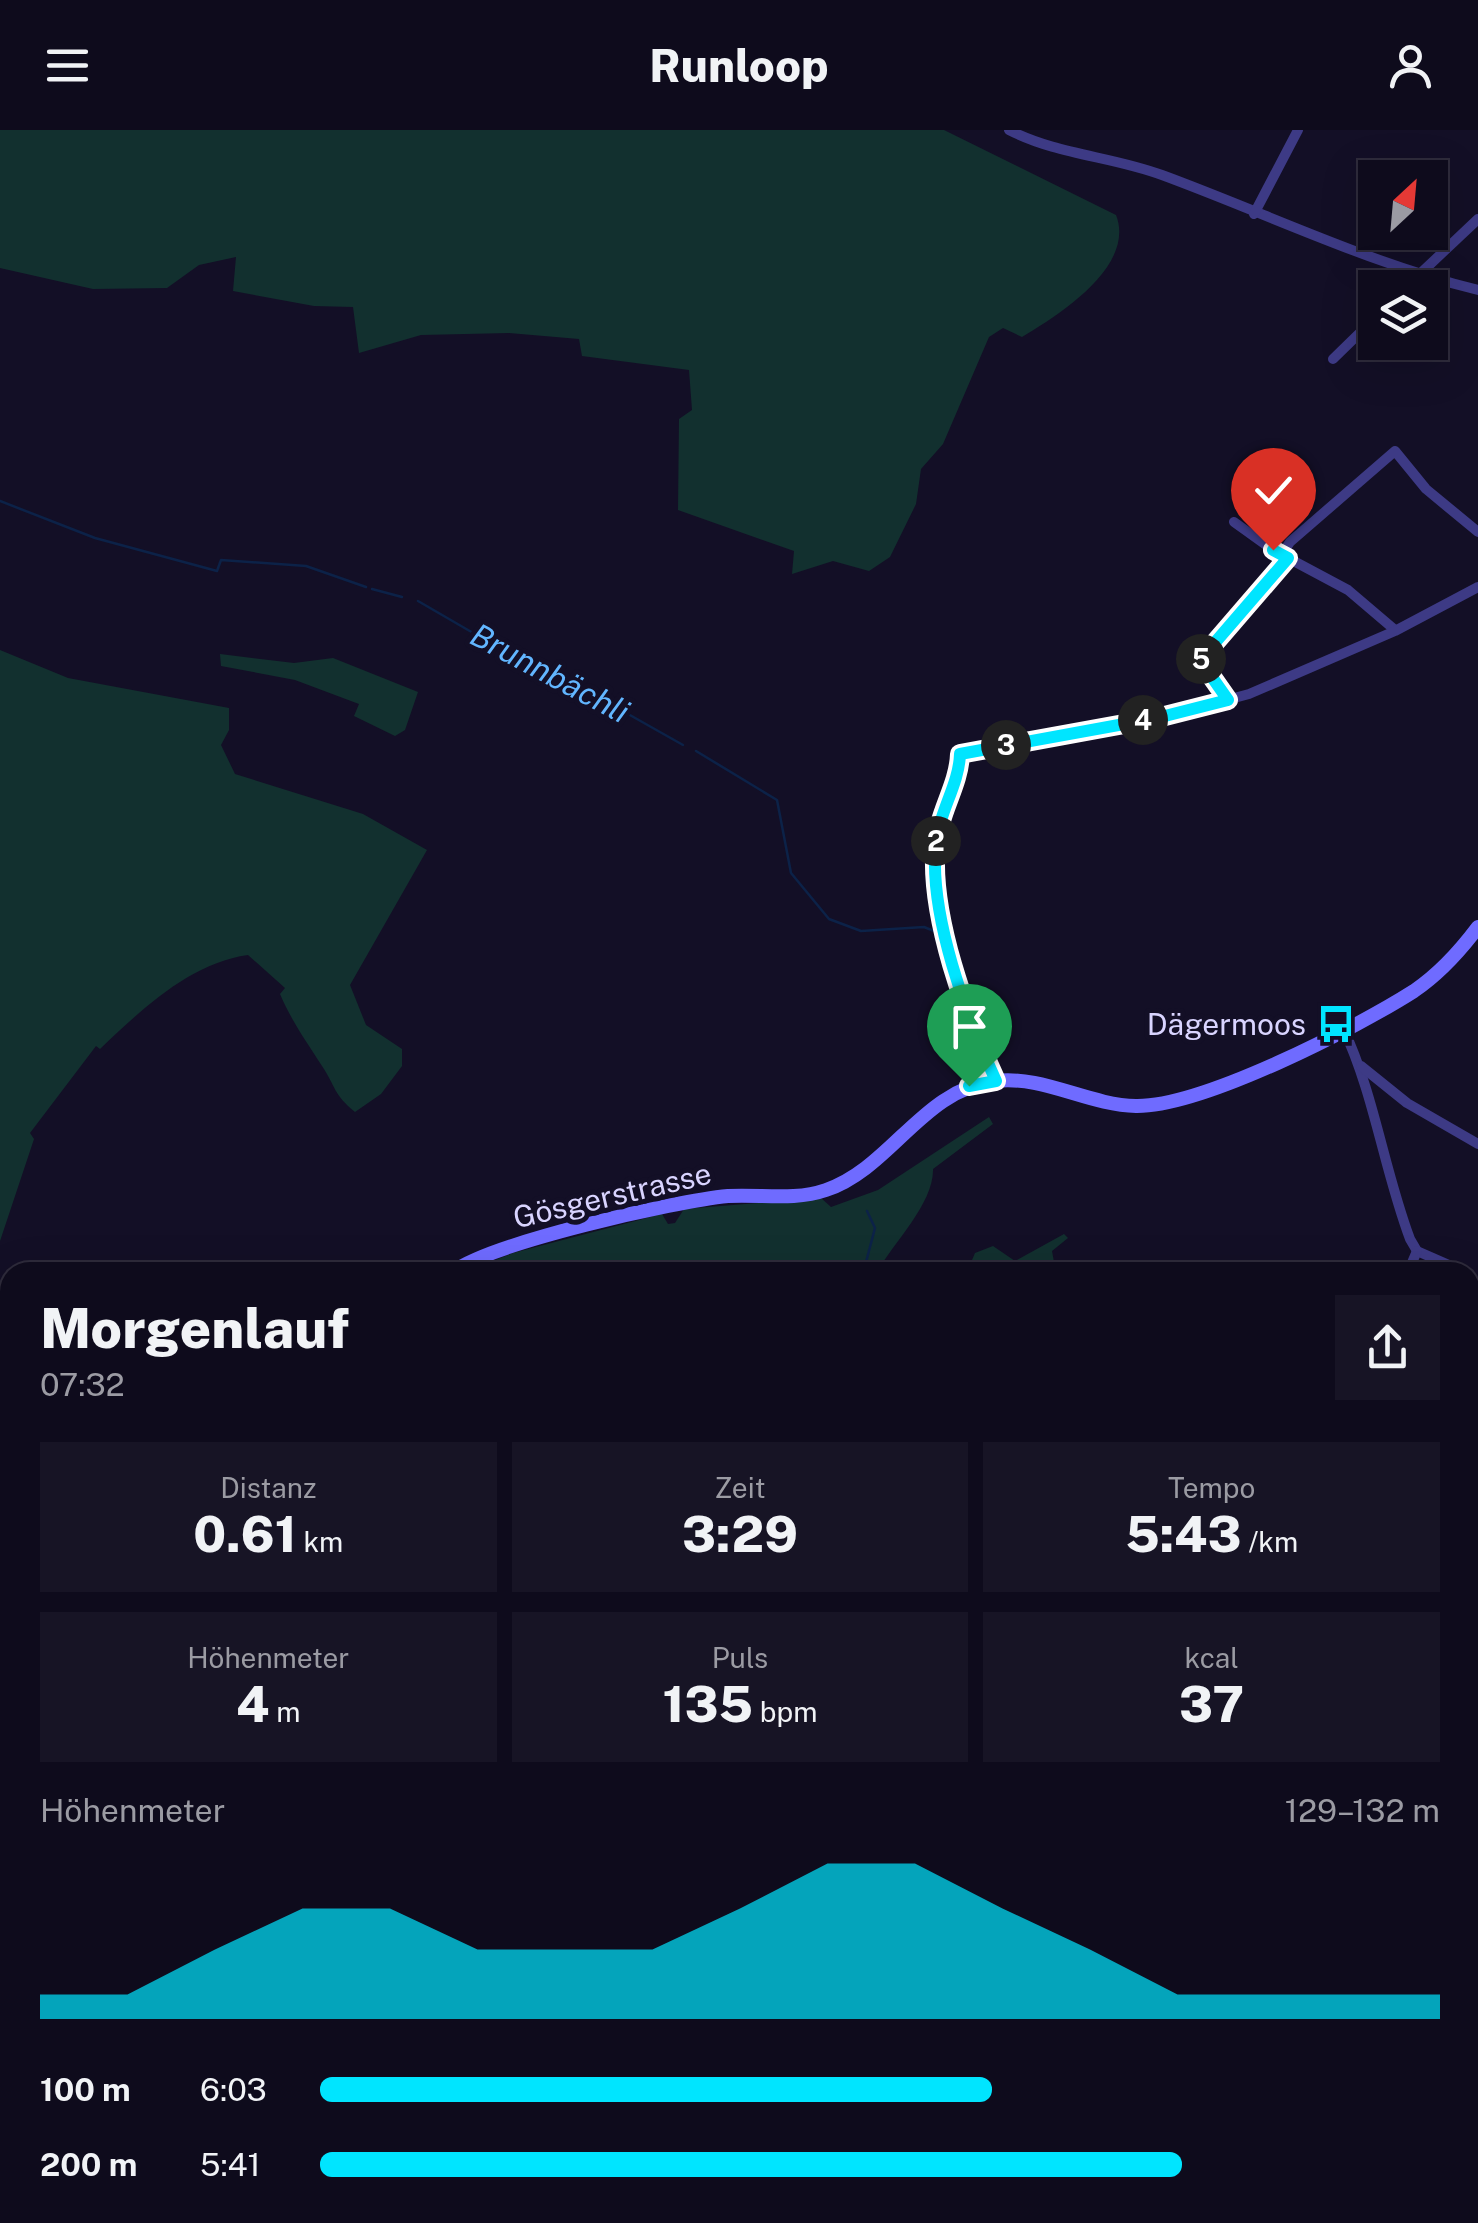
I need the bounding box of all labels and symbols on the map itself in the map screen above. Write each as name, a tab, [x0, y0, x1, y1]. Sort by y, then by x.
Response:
north arrow	[1358, 160, 1448, 250]
pin	[1231, 448, 1316, 551]
water label: Brunnbächli	[464, 616, 636, 730]
pin: 5	[1176, 634, 1226, 684]
pin: 4	[1118, 695, 1168, 745]
pin: 3	[981, 720, 1031, 770]
pin: 2	[911, 816, 961, 866]
pin	[927, 984, 1012, 1087]
bus stop icon: Dägermoos	[1315, 1003, 1357, 1045]
place label: Dägermoos	[1147, 1006, 1306, 1042]
street label: Gösgerstrasse	[509, 1155, 715, 1235]

